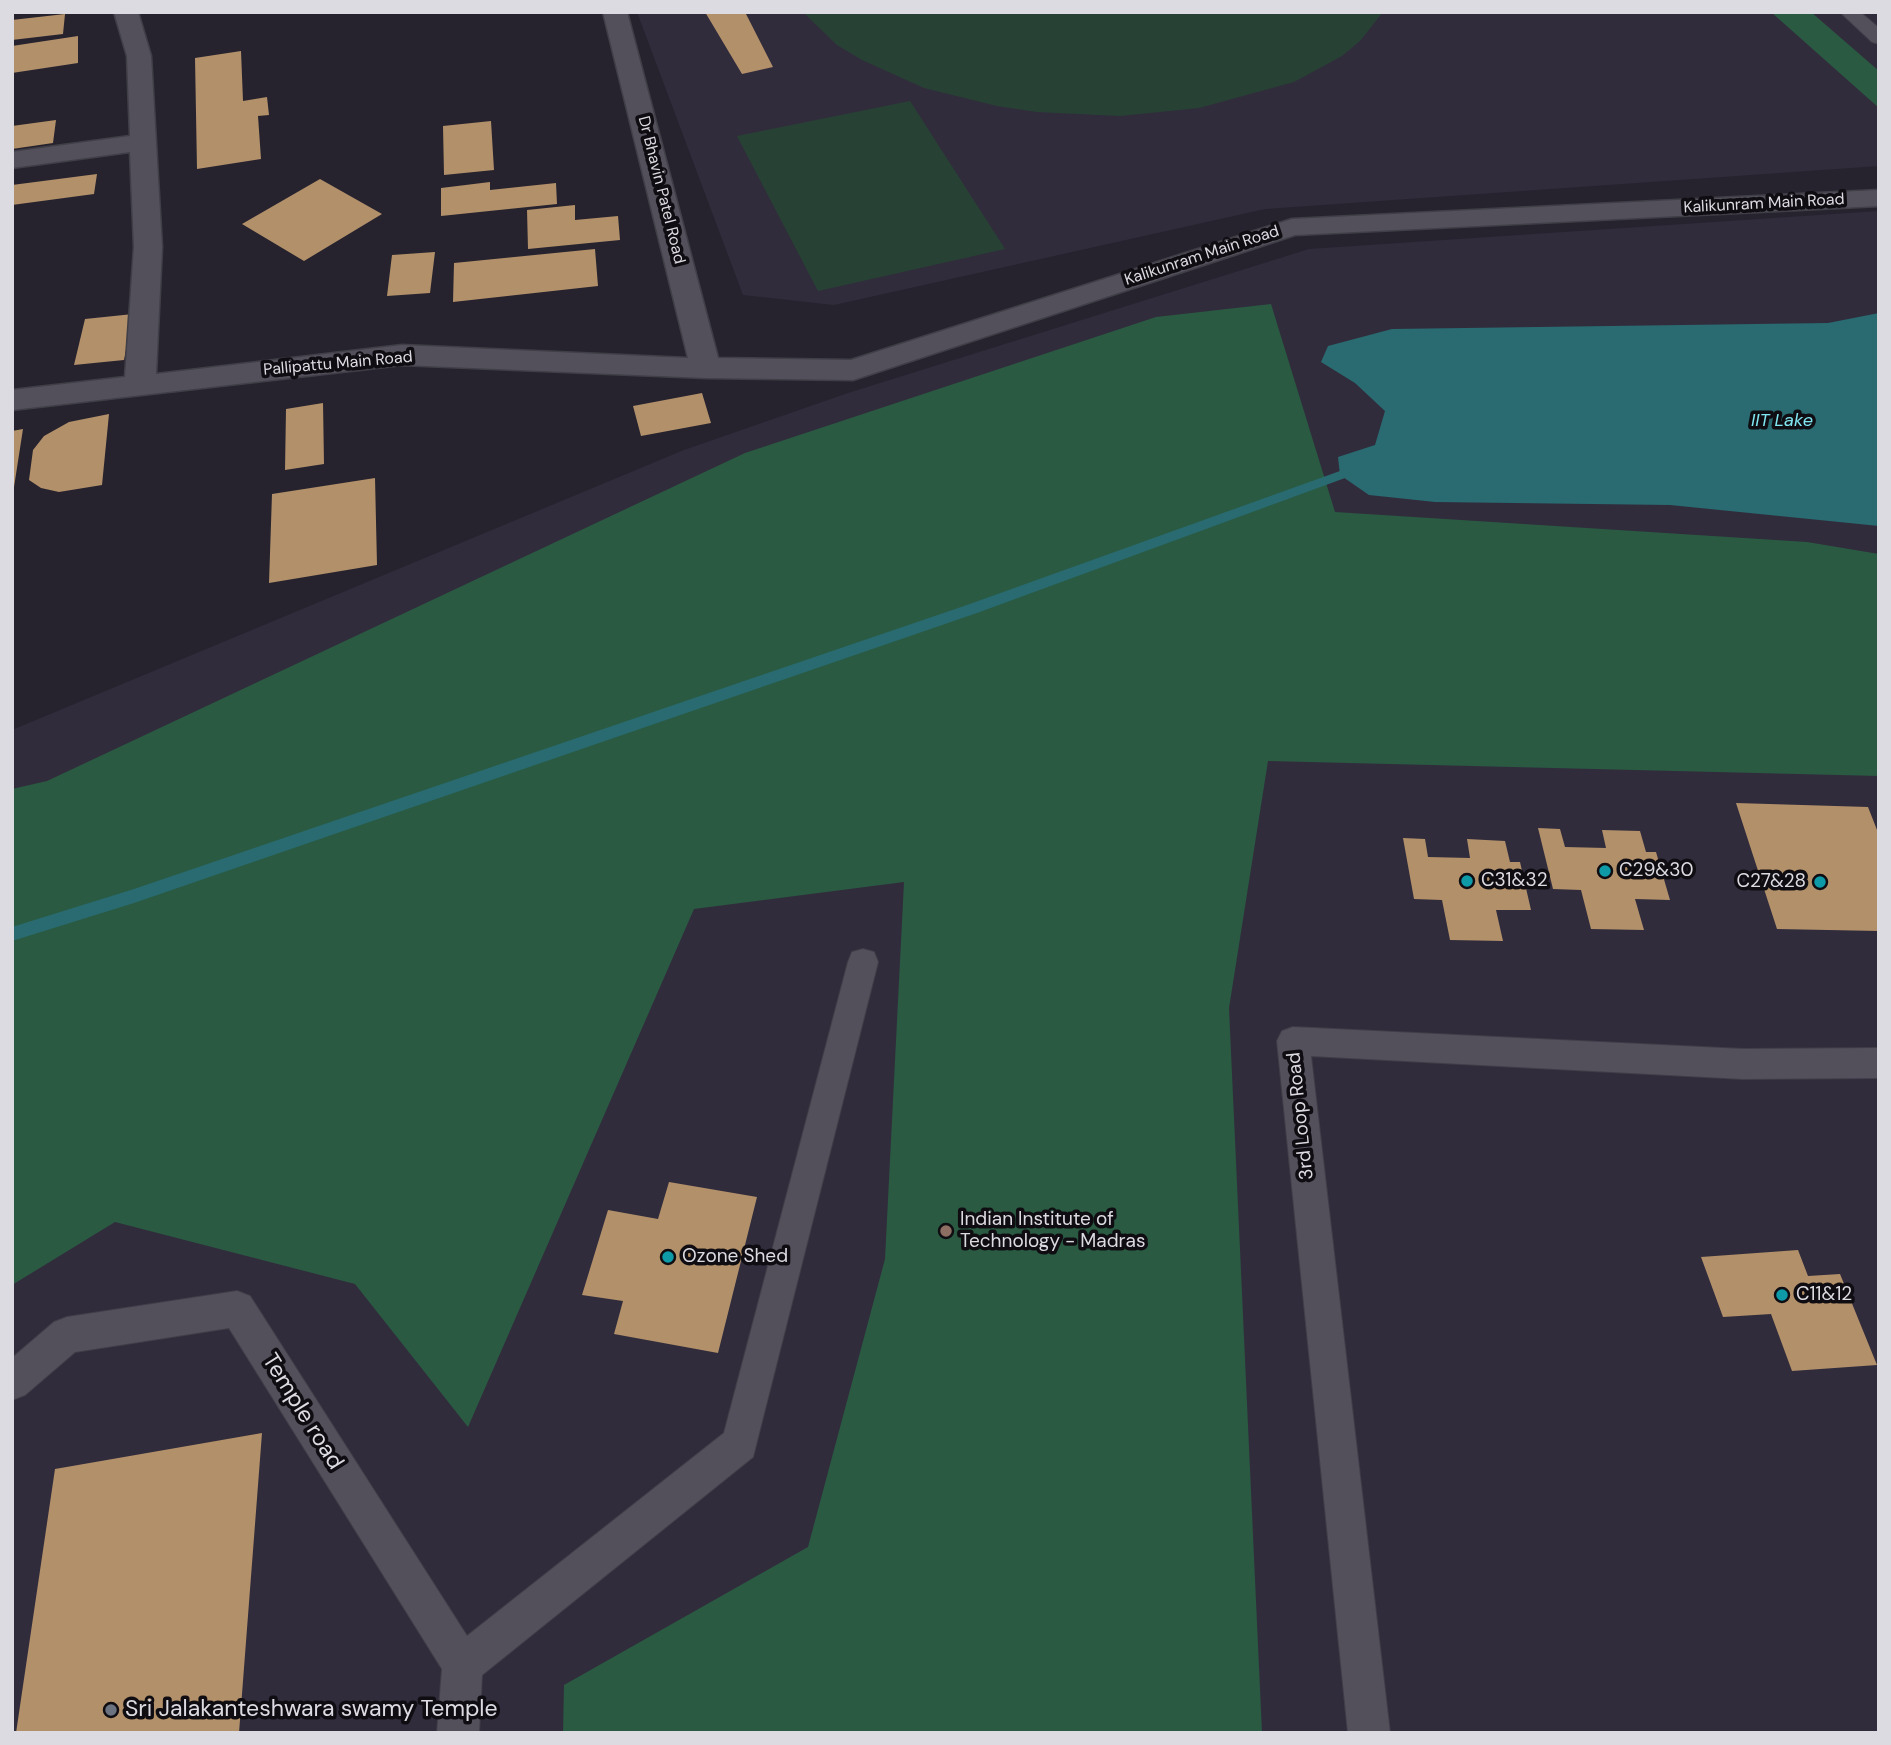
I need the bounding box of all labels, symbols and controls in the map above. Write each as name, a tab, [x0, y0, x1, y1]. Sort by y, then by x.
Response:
street label: Dr Bhavin Patel Road	[633, 114, 689, 266]
street label: Kalikunram Main Road	[1683, 190, 1845, 218]
street label: Kalikunram Main Road	[1122, 222, 1282, 290]
street label: Pallipattu Main Road	[263, 348, 413, 380]
water label: IIT Lake	[1751, 410, 1813, 432]
place label: C29&30	[1619, 860, 1693, 882]
marker: C29&30	[1597, 863, 1613, 879]
place label: C31&32	[1481, 870, 1548, 892]
place label: C27&28	[1736, 871, 1806, 893]
marker: C31&32	[1459, 873, 1475, 889]
marker: C27&28	[1812, 874, 1828, 890]
street label: 3rd Loop Road	[1283, 1051, 1319, 1181]
place label: Indian Institute of Technology - Madras	[960, 1209, 1145, 1253]
marker: Indian Institute of Technology - Madras	[938, 1223, 954, 1239]
place label: Ozone Shed	[682, 1246, 788, 1268]
marker: Ozone Shed	[660, 1249, 676, 1265]
place label: C11&12	[1796, 1284, 1852, 1306]
marker: C11&12	[1774, 1287, 1790, 1303]
street label: Temple road	[255, 1349, 349, 1475]
place label: Sri Jalakanteshwara swamy Temple	[125, 1696, 497, 1724]
marker: Sri Jalakanteshwara swamy Temple	[103, 1702, 119, 1718]

